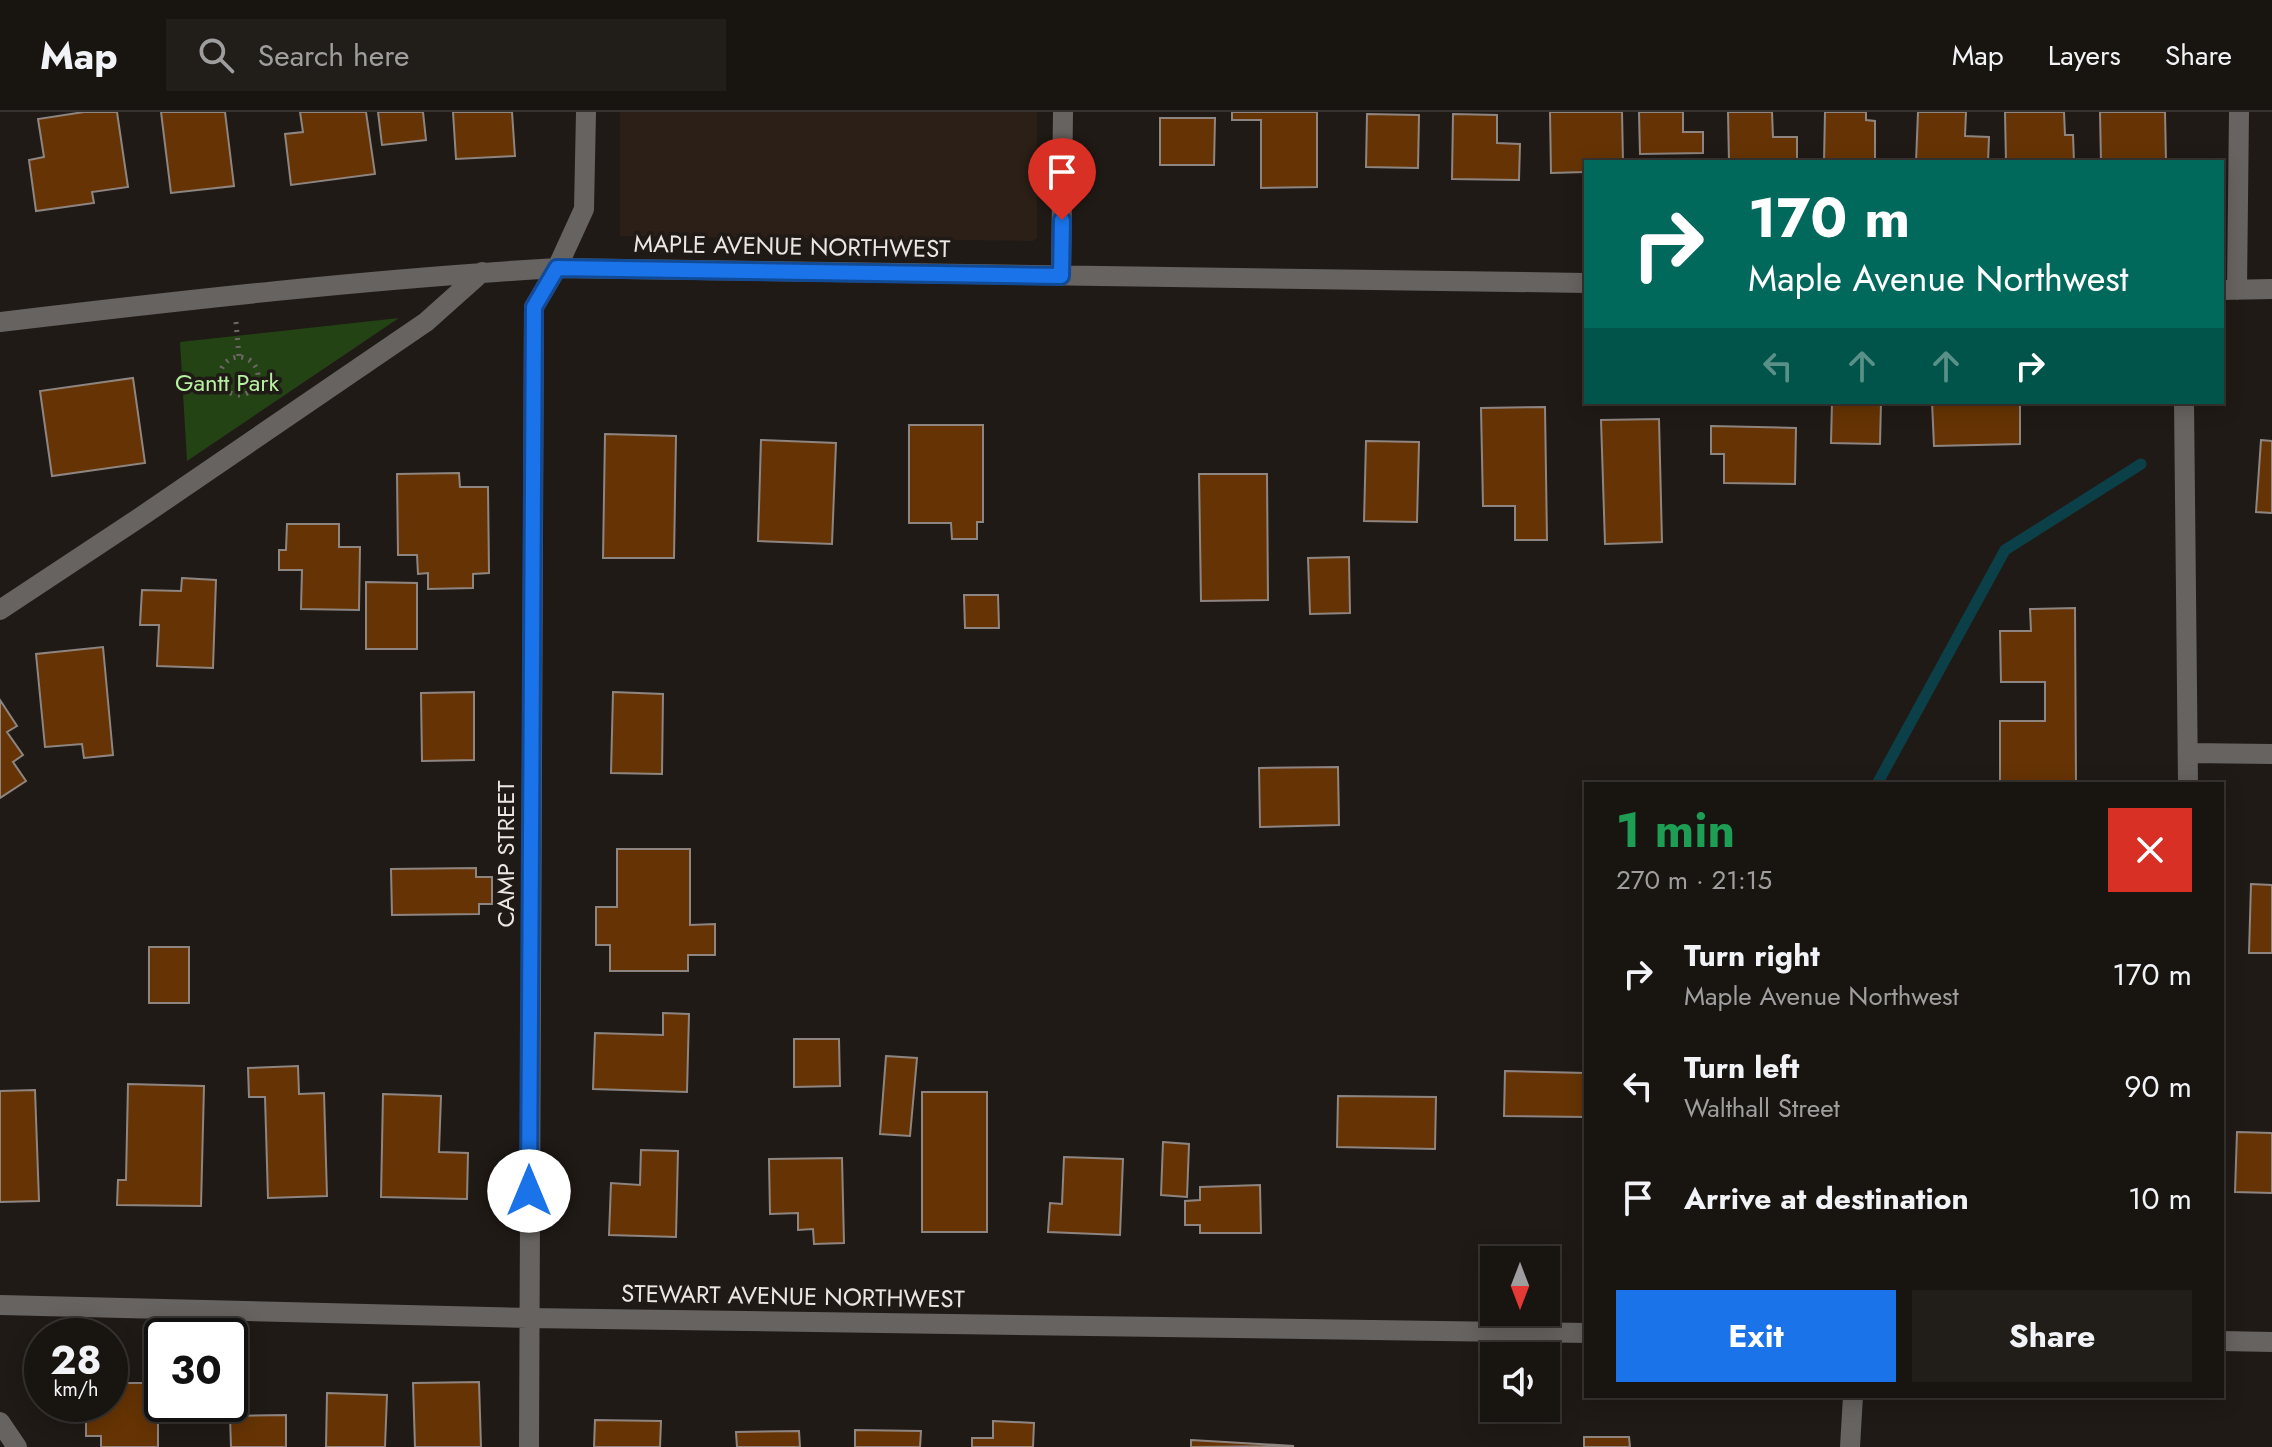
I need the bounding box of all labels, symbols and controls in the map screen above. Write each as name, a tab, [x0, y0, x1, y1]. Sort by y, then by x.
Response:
search box	[166, 19, 726, 91]
text: Map	[40, 28, 118, 83]
icon: search	[194, 33, 238, 77]
text: Search here	[258, 34, 410, 77]
text: Map	[1952, 35, 2004, 76]
text: Layers	[2048, 35, 2121, 76]
text: Share	[2165, 35, 2232, 76]
pin	[1028, 138, 1096, 220]
icon: arrive	[1040, 150, 1084, 194]
text: 170 m	[1748, 177, 1910, 258]
icon: right	[1616, 192, 1720, 296]
street label: MAPLE AVENUE NORTHWEST	[633, 226, 951, 266]
text: Maple Avenue Northwest	[1748, 252, 2128, 304]
icon: left	[1756, 344, 1800, 388]
icon: ahead	[1840, 344, 1884, 388]
icon: ahead	[1924, 344, 1968, 388]
icon: right	[2008, 344, 2052, 388]
park label: Gantt Park	[175, 365, 280, 400]
street label: CAMP STREET	[488, 780, 523, 928]
text: 1 min	[1616, 796, 1735, 865]
button: close	[2108, 808, 2192, 892]
text: 270 m · 21:15	[1616, 861, 1772, 899]
text: Turn right	[1684, 934, 1820, 977]
icon: right	[1616, 952, 1660, 996]
text: 170 m	[2112, 953, 2192, 996]
text: Maple Avenue Northwest	[1684, 977, 1959, 1015]
text: Turn left	[1684, 1046, 1799, 1089]
icon: left	[1616, 1064, 1660, 1108]
text: 90 m	[2124, 1065, 2192, 1108]
text: Walthall Street	[1684, 1089, 1840, 1127]
position arrow	[487, 1149, 571, 1233]
icon: arrive	[1616, 1176, 1660, 1220]
text: Arrive at destination	[1684, 1177, 1969, 1220]
text: 10 m	[2128, 1177, 2192, 1220]
north arrow	[1480, 1246, 1560, 1326]
map controls	[1480, 1246, 1560, 1422]
street label: STEWART AVENUE NORTHWEST	[621, 1276, 965, 1316]
button: Exit	[1616, 1290, 1896, 1382]
button: Share	[1912, 1290, 2192, 1382]
speed limit sign: 30	[144, 1318, 248, 1422]
text: 28	[50, 1331, 102, 1389]
button: sound	[1480, 1342, 1560, 1422]
text: km/h	[53, 1375, 99, 1404]

